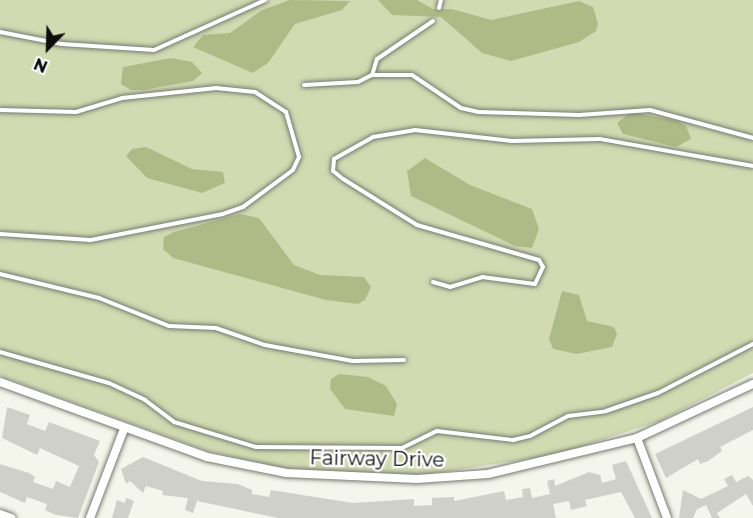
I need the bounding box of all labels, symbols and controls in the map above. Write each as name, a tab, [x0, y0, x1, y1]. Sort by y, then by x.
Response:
north arrow	[18, 18, 78, 78]
text: N	[31, 54, 50, 76]
street label: Fairway Drive	[309, 446, 445, 472]

